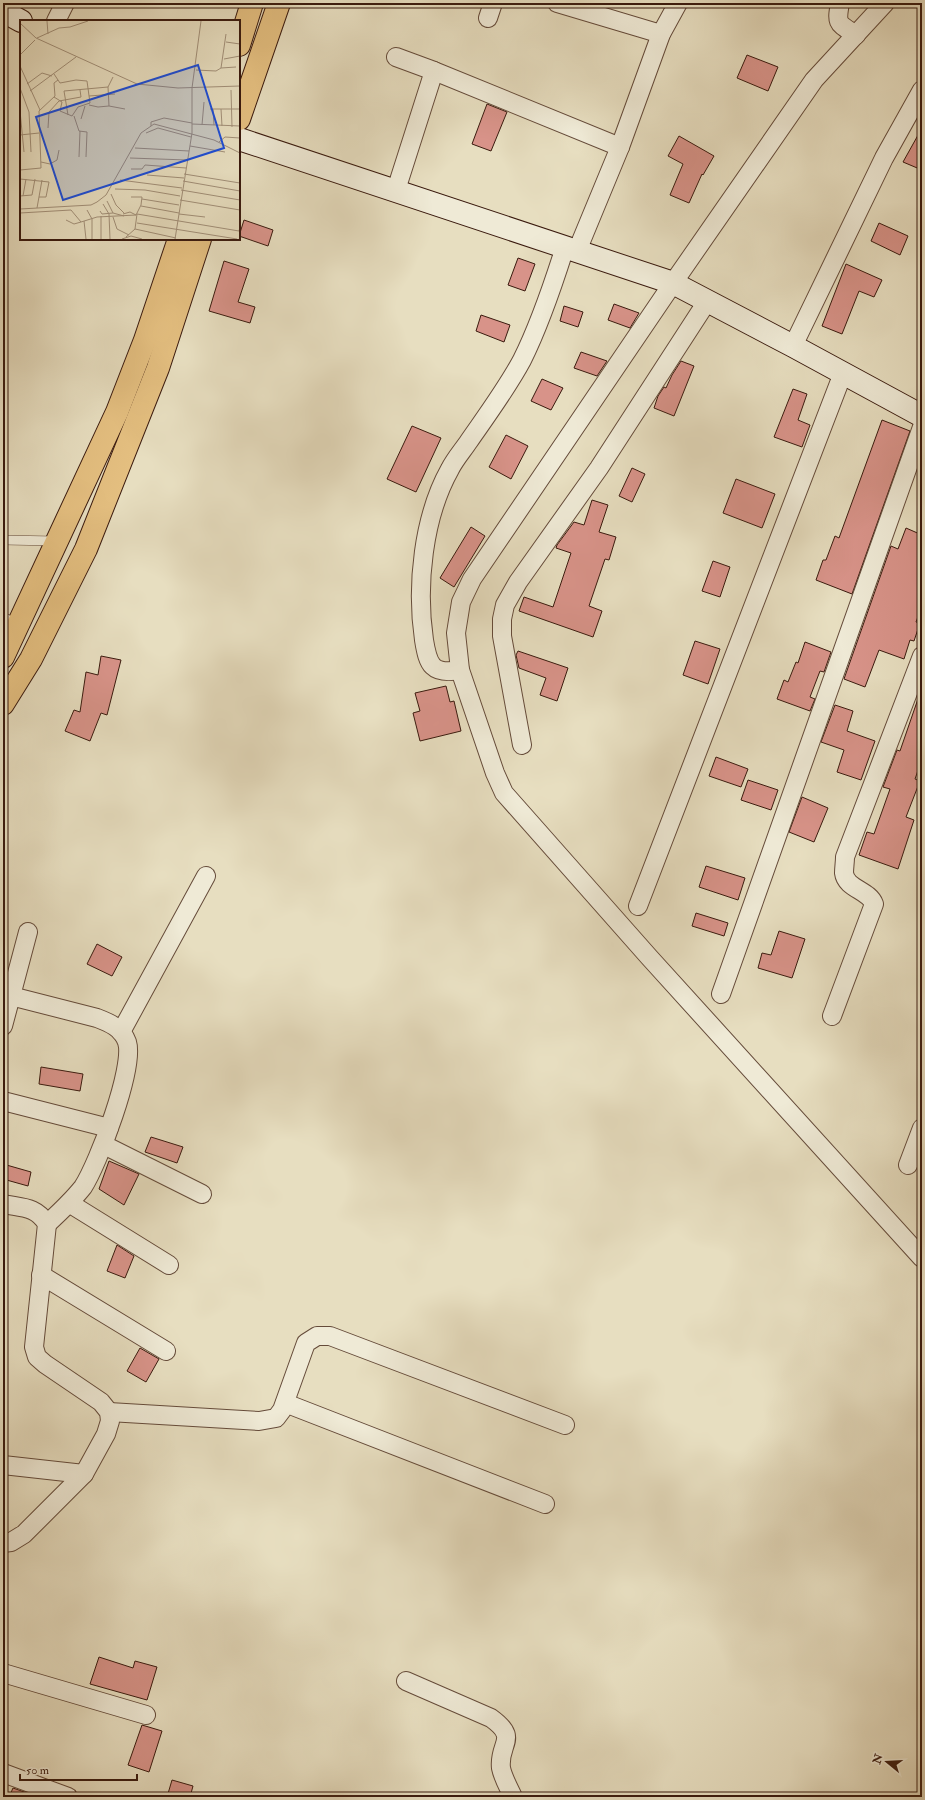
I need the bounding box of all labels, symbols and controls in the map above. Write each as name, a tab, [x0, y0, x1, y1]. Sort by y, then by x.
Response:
inset map	[20, 20, 240, 240]
north arrow	[867, 1742, 907, 1782]
text: N	[870, 1751, 886, 1767]
scale bar	[20, 1756, 137, 1782]
text: 50 m	[26, 1763, 50, 1778]

